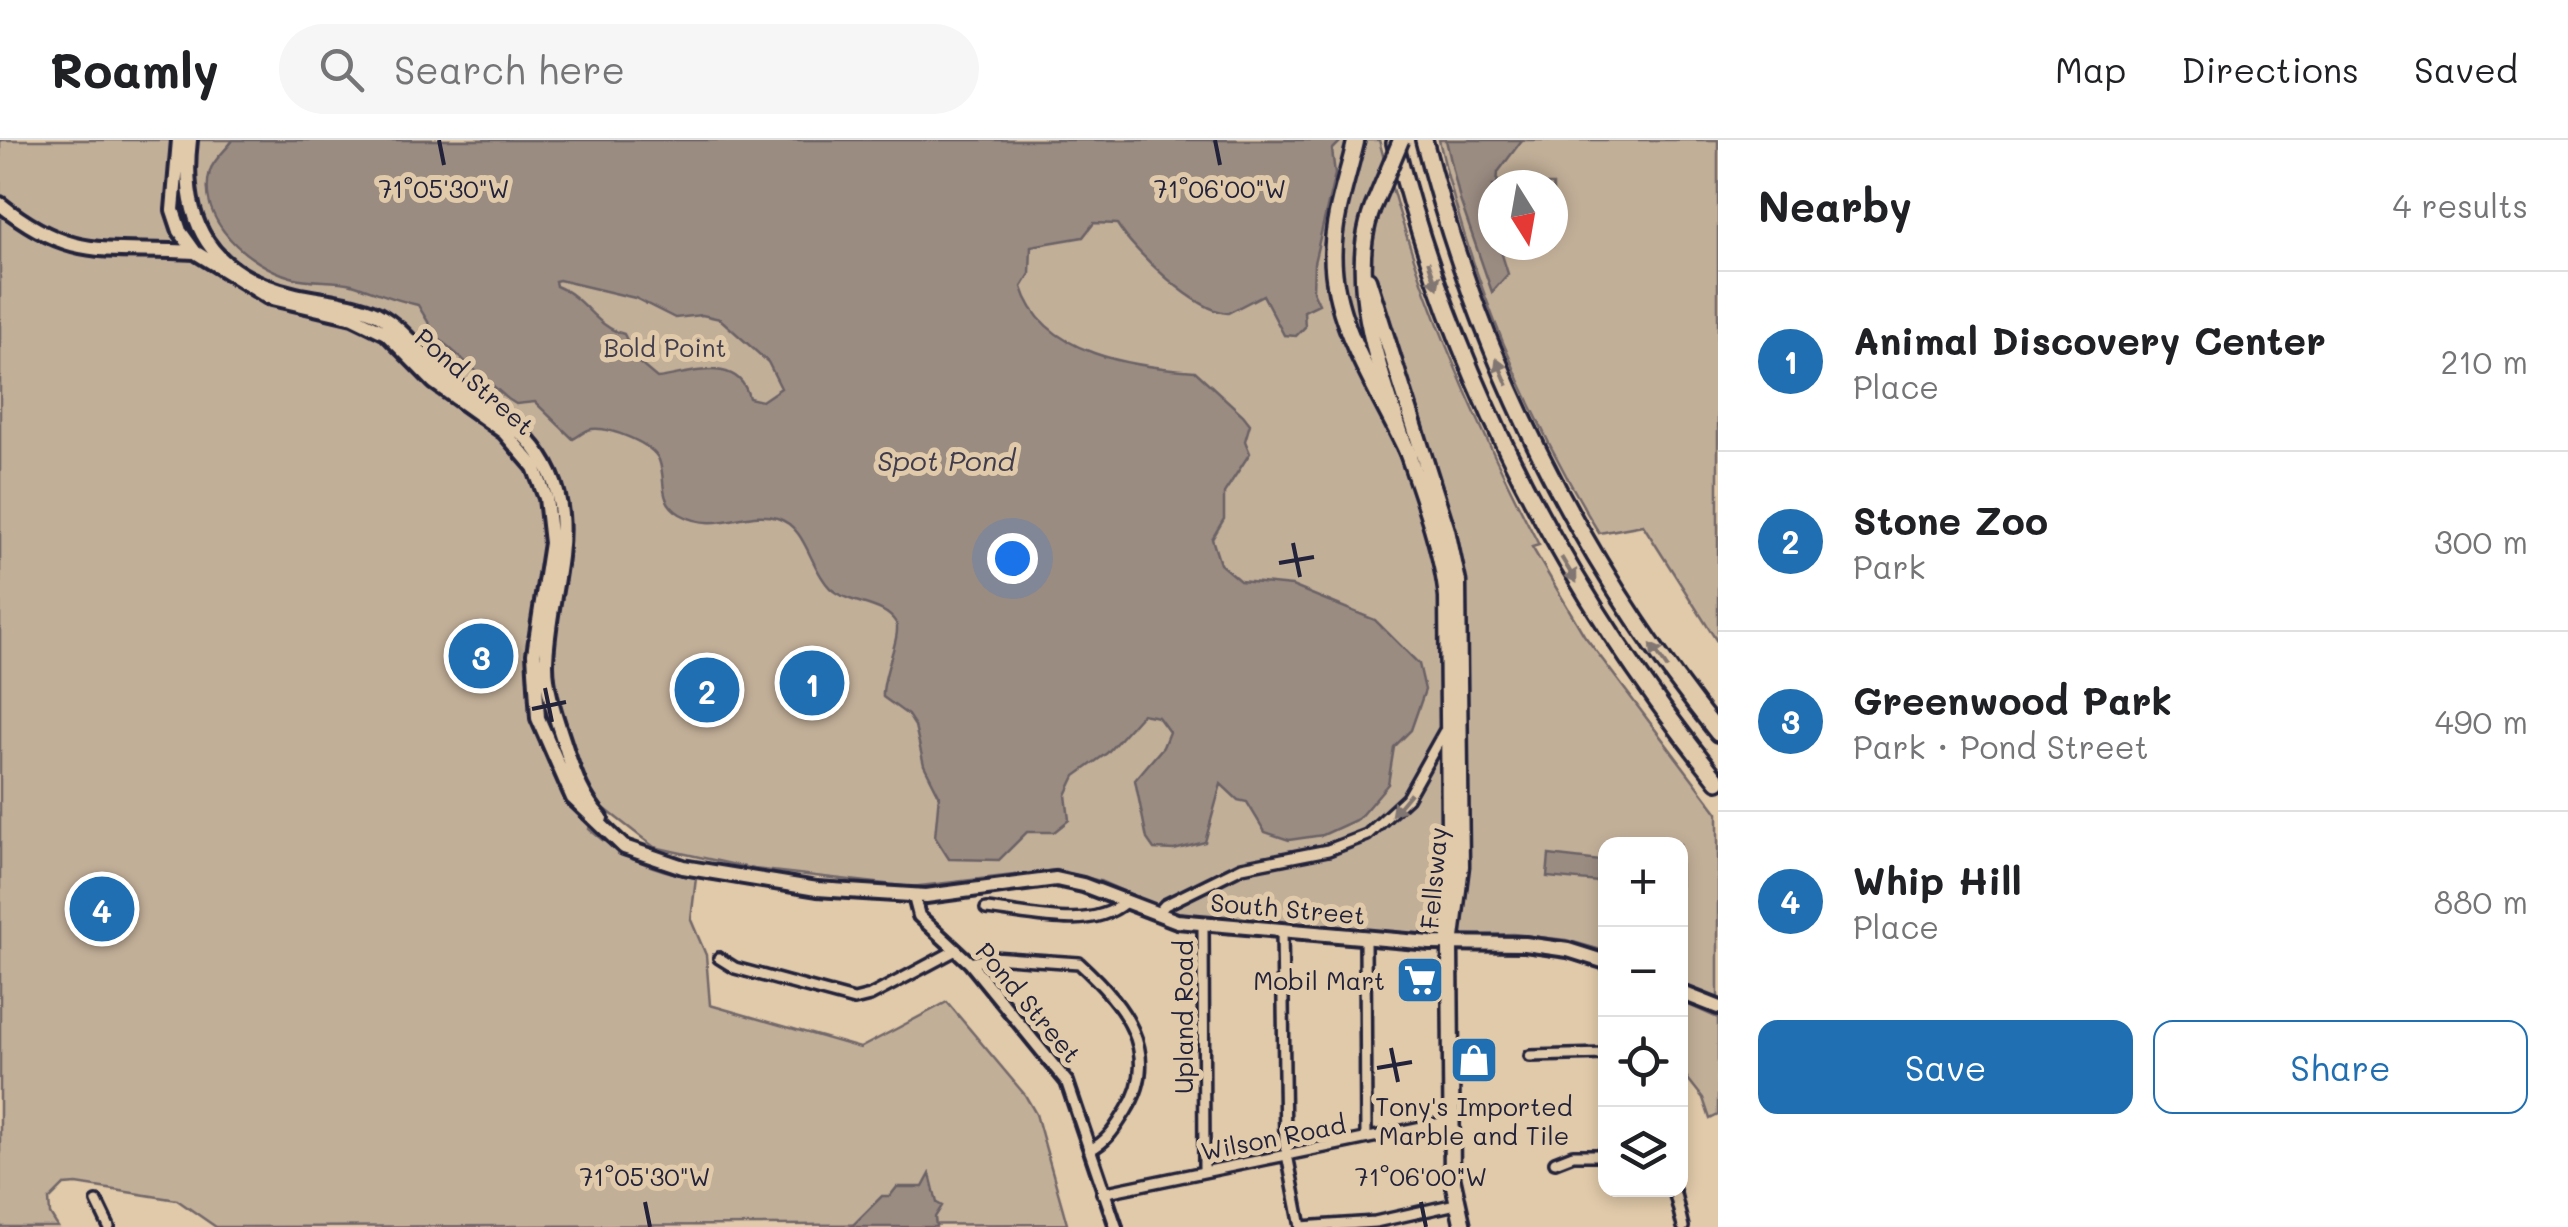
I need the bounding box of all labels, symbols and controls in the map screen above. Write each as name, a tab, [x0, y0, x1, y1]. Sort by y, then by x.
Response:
search box	[279, 24, 979, 114]
text: Roamly	[50, 38, 219, 100]
icon: search	[314, 42, 369, 97]
text: Search here	[394, 44, 625, 94]
text: Map	[2055, 46, 2126, 92]
text: Directions	[2181, 46, 2359, 92]
text: Saved	[2414, 46, 2518, 92]
north arrow	[1478, 170, 1568, 260]
text: 71°05'30"W	[378, 172, 510, 204]
text: 71°06'00"W	[1154, 172, 1286, 204]
text: Nearby	[1758, 178, 1912, 233]
text: 4 results	[2392, 184, 2528, 226]
one-way arrow	[1426, 260, 1441, 290]
text: Animal Discovery Center	[1853, 315, 2326, 365]
street label: Pond Street	[409, 321, 541, 441]
park label: Bold Point	[603, 331, 727, 363]
text: 1	[1783, 340, 1798, 382]
text: 210 m	[2440, 340, 2528, 382]
one-way arrow	[1493, 357, 1509, 387]
text: Place	[1853, 365, 1939, 407]
water label: Spot Pond	[877, 442, 1017, 478]
text: Stone Zoo	[1853, 495, 2048, 545]
text: 2	[1782, 520, 1799, 562]
text: 300 m	[2434, 520, 2528, 562]
your location	[987, 533, 1038, 584]
text: Park	[1853, 545, 1926, 587]
one-way arrow	[1560, 556, 1577, 584]
pin: 3	[448, 618, 514, 694]
one-way arrow	[1650, 642, 1670, 669]
pin: 1	[780, 646, 844, 720]
pin: 2	[674, 652, 740, 728]
text: Greenwood Park	[1853, 675, 2172, 725]
text: 3	[1781, 700, 1800, 742]
text: 490 m	[2435, 700, 2528, 742]
text: Park · Pond Street	[1853, 725, 2149, 767]
one-way arrow	[1391, 792, 1412, 817]
street label: Fellsway	[1413, 826, 1454, 930]
map controls	[1598, 837, 1688, 1197]
button: +	[1598, 837, 1688, 927]
text: Whip Hill	[1853, 855, 2022, 905]
pin: 4	[70, 872, 134, 946]
text: 4	[1780, 880, 1801, 922]
text: 880 m	[2434, 880, 2528, 922]
street label: South Street	[1209, 885, 1367, 931]
text: Place	[1853, 905, 1939, 947]
button: −	[1598, 927, 1688, 1017]
street label: Pond Street	[969, 935, 1089, 1069]
street label: Upland Road	[1167, 940, 1199, 1094]
supermarket icon: Mobil Mart	[1394, 954, 1446, 1006]
place label: Mobil Mart	[1253, 964, 1385, 996]
button: locate	[1598, 1017, 1688, 1107]
button: Save	[1758, 1020, 2133, 1114]
button: Share	[2153, 1020, 2528, 1114]
shop icon: Tony's Imported Marble and Tile	[1448, 1034, 1500, 1086]
place label: Tony's Imported Marble and Tile	[1375, 1090, 1573, 1151]
street label: Wilson Road	[1198, 1107, 1348, 1167]
button: layers	[1598, 1107, 1688, 1197]
text: 71°05'30"W	[579, 1160, 711, 1192]
text: 71°06'00"W	[1355, 1160, 1487, 1192]

